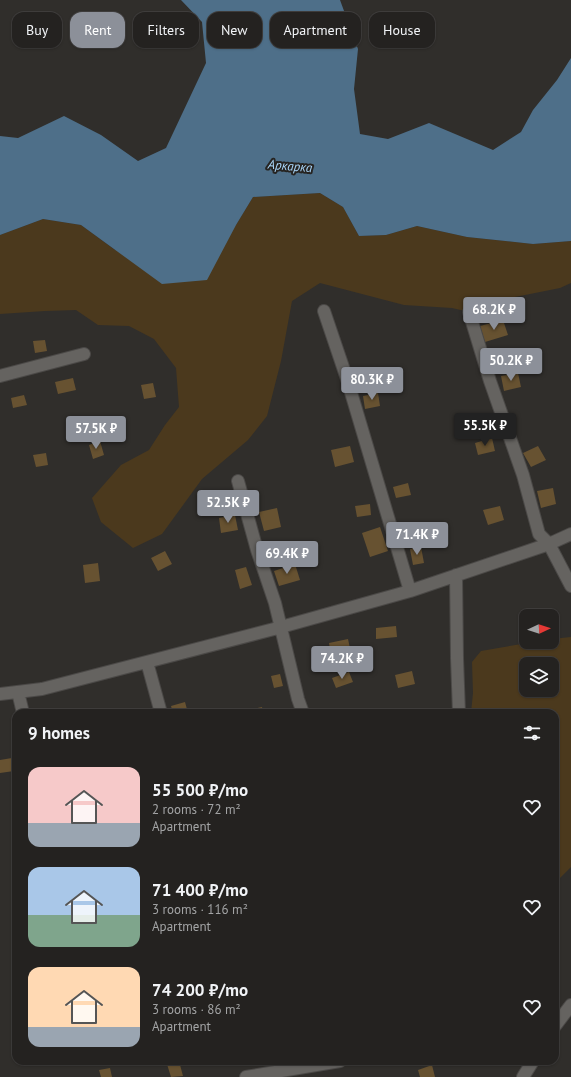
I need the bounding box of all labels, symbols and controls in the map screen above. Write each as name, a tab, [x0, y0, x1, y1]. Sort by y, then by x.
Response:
chip: Buy	[12, 12, 62, 48]
chip: Rent	[70, 12, 125, 48]
chip: Filters	[133, 12, 199, 48]
chip: New	[207, 12, 262, 48]
chip: Apartment	[270, 12, 361, 48]
chip: House	[369, 12, 435, 48]
water label: Аркарка	[266, 156, 314, 176]
pin: 68.2K ₽	[457, 297, 531, 331]
text: 68.2K ₽	[472, 301, 516, 318]
pin: 50.2K ₽	[474, 348, 548, 382]
text: 50.2K ₽	[489, 352, 533, 369]
pin: 80.3K ₽	[335, 367, 409, 401]
text: 80.3K ₽	[350, 371, 394, 388]
pin: 55.5K ₽	[448, 413, 522, 447]
pin: 57.5K ₽	[59, 416, 133, 450]
text: 55.5K ₽	[463, 417, 507, 434]
text: 57.5K ₽	[75, 420, 117, 437]
pin: 52.5K ₽	[191, 490, 265, 524]
text: 52.5K ₽	[206, 494, 250, 511]
pin: 71.4K ₽	[380, 522, 454, 556]
text: 71.4K ₽	[395, 526, 439, 543]
pin: 69.4K ₽	[250, 541, 324, 575]
text: 69.4K ₽	[265, 545, 309, 562]
north arrow	[519, 609, 559, 649]
map controls	[519, 609, 559, 697]
pin: 74.2K ₽	[305, 646, 379, 680]
text: 74.2K ₽	[320, 650, 364, 667]
button: layers	[519, 657, 559, 697]
text: 9 homes	[28, 722, 90, 744]
icon: filters	[521, 722, 543, 744]
text: 55 500 ₽/mo	[152, 779, 248, 801]
icon: home	[60, 783, 108, 831]
icon: heart	[521, 796, 543, 818]
text: 2 rooms · 72 m²	[152, 801, 241, 818]
text: Apartment	[152, 818, 211, 835]
text: 71 400 ₽/mo	[152, 879, 248, 901]
icon: home	[60, 883, 108, 931]
icon: heart	[521, 896, 543, 918]
text: 3 rooms · 116 m²	[152, 901, 248, 918]
text: Apartment	[152, 918, 211, 935]
text: 74 200 ₽/mo	[152, 979, 248, 1001]
icon: home	[60, 983, 108, 1031]
icon: heart	[521, 996, 543, 1018]
text: 3 rooms · 86 m²	[152, 1001, 241, 1018]
text: Apartment	[152, 1018, 211, 1035]

